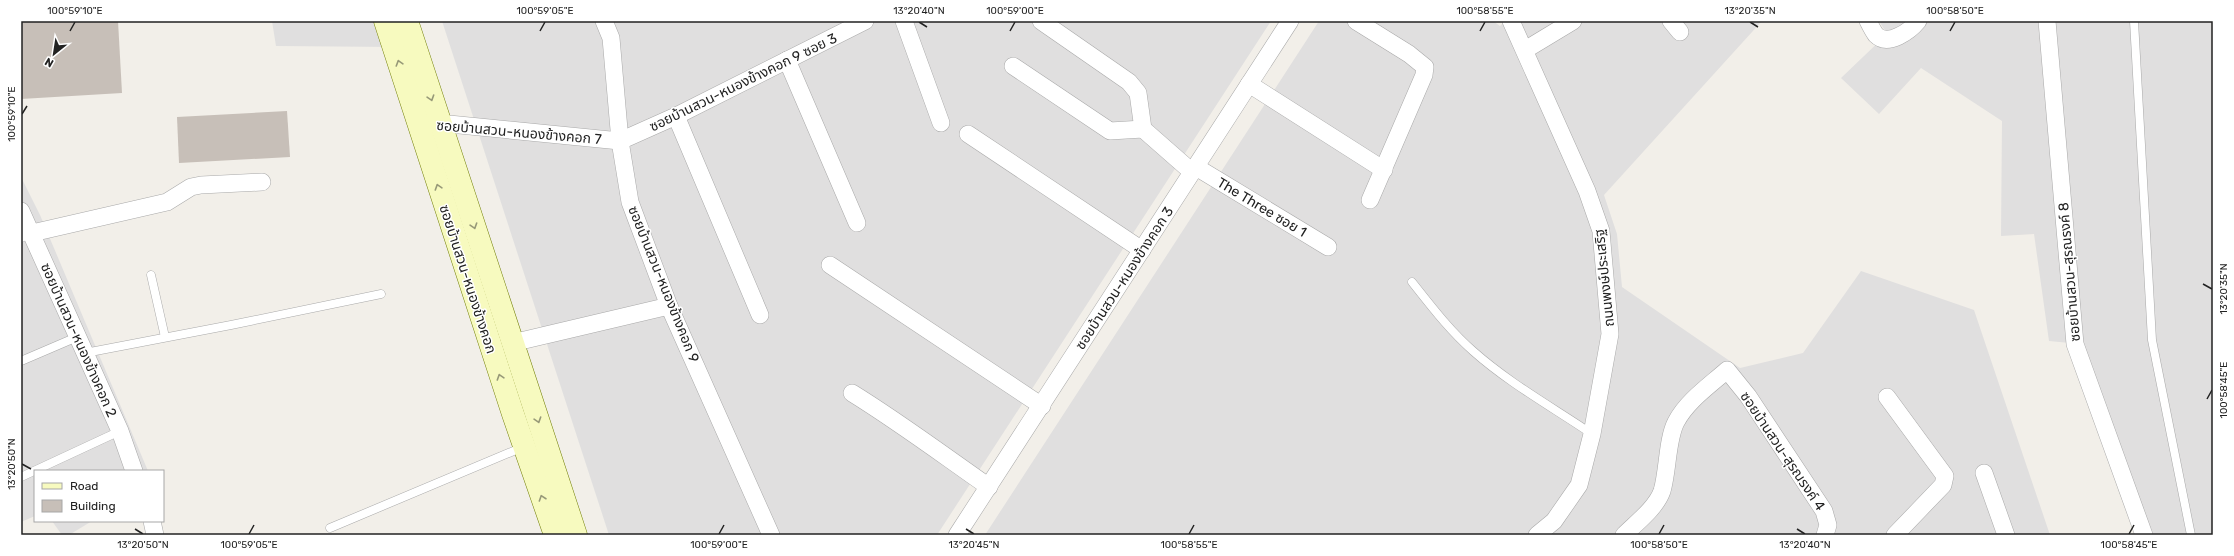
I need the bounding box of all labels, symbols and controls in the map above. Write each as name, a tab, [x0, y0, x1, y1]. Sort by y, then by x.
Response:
text: 100°59'10"E	[47, 5, 103, 17]
text: 100°59'05"E	[517, 5, 574, 17]
text: 13°20'40"N	[893, 5, 945, 17]
text: 100°59'00"E	[986, 5, 1044, 17]
text: 100°58'55"E	[1456, 5, 1514, 17]
text: 13°20'35"N	[1724, 5, 1776, 17]
text: 100°58'50"E	[1926, 5, 1984, 17]
street label: ซอยบ้านสวน-หนองข้างคอก 9 ซอย 3	[647, 30, 840, 135]
north arrow	[34, 34, 74, 74]
text: N	[43, 55, 56, 70]
one-way arrow	[395, 60, 404, 67]
text: 100°59'10"E	[6, 86, 18, 142]
one-way arrow	[427, 94, 435, 101]
street label: ซอยบ้านสวน-หนองข้างคอก 7	[436, 117, 602, 148]
street label: The Three ซอย 1	[1214, 174, 1310, 241]
one-way arrow	[434, 184, 443, 191]
street label: ซอยบ้านสวน-สุรณรงค์ 8	[2055, 201, 2084, 342]
street label: ซอยบ้านสวน-หนองข้างคอก	[435, 203, 500, 356]
street label: ซอยบ้านสวน-หนองข้างคอก 9	[624, 204, 703, 365]
street label: ซอยบ้านสวน-หนองข้างคอก 3	[1072, 204, 1177, 353]
one-way arrow	[469, 223, 477, 230]
street label: ถนนพงษ์ประเสริฐ	[1591, 228, 1618, 328]
street label: ซอยบ้านสวน-หนองข้างคอก 2	[37, 260, 120, 420]
text: 13°20'35"N	[2218, 263, 2230, 315]
text: 100°58'45"E	[2218, 362, 2230, 418]
one-way arrow	[497, 374, 505, 381]
street label: ซอยบ้านสวน-สุรณรงค์ 4	[1736, 389, 1829, 514]
one-way arrow	[533, 416, 541, 423]
text: 13°20'50"N	[6, 438, 18, 490]
legend	[34, 470, 164, 522]
text: Road	[70, 479, 98, 493]
one-way arrow	[538, 495, 547, 502]
text: Building	[70, 499, 116, 513]
text: 13°20'50"N	[117, 539, 169, 551]
text: 100°59'05"E	[221, 539, 278, 551]
text: 100°59'00"E	[690, 539, 748, 551]
text: 13°20'45"N	[949, 539, 999, 551]
text: 100°58'55"E	[1160, 539, 1218, 551]
text: 100°58'50"E	[1630, 539, 1688, 551]
text: 13°20'40"N	[1779, 539, 1831, 551]
text: 100°58'45"E	[2101, 539, 2157, 551]

